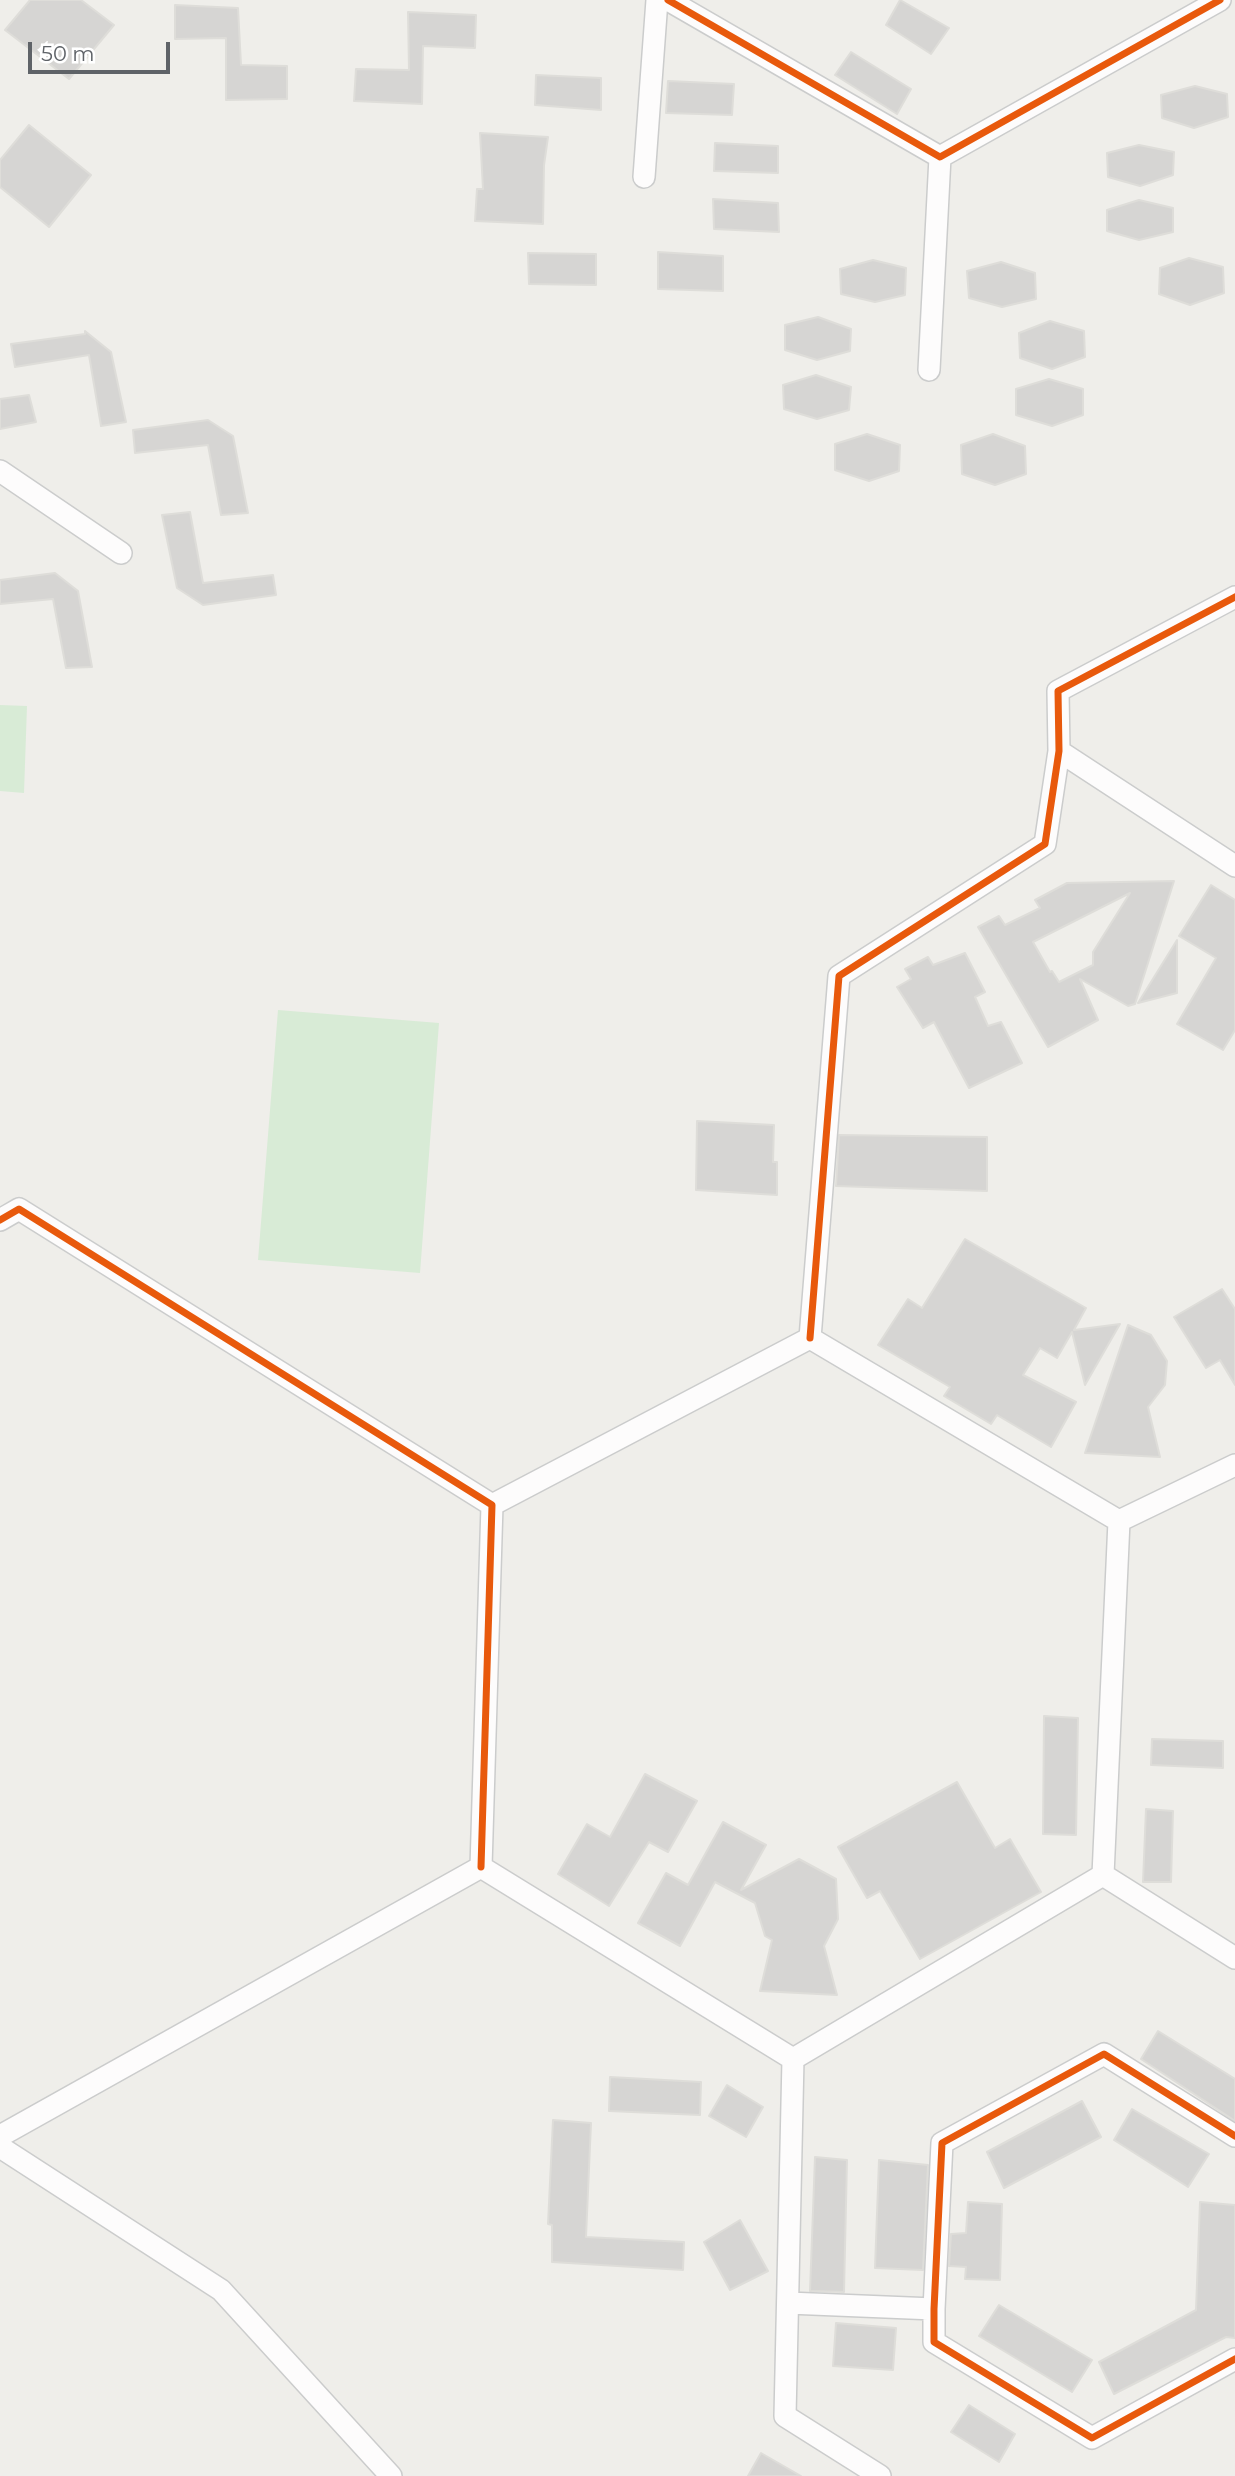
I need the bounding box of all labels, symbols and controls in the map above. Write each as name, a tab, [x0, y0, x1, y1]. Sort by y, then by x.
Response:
scale bar	[32, 28, 173, 72]
text: 50 m	[41, 41, 95, 66]

